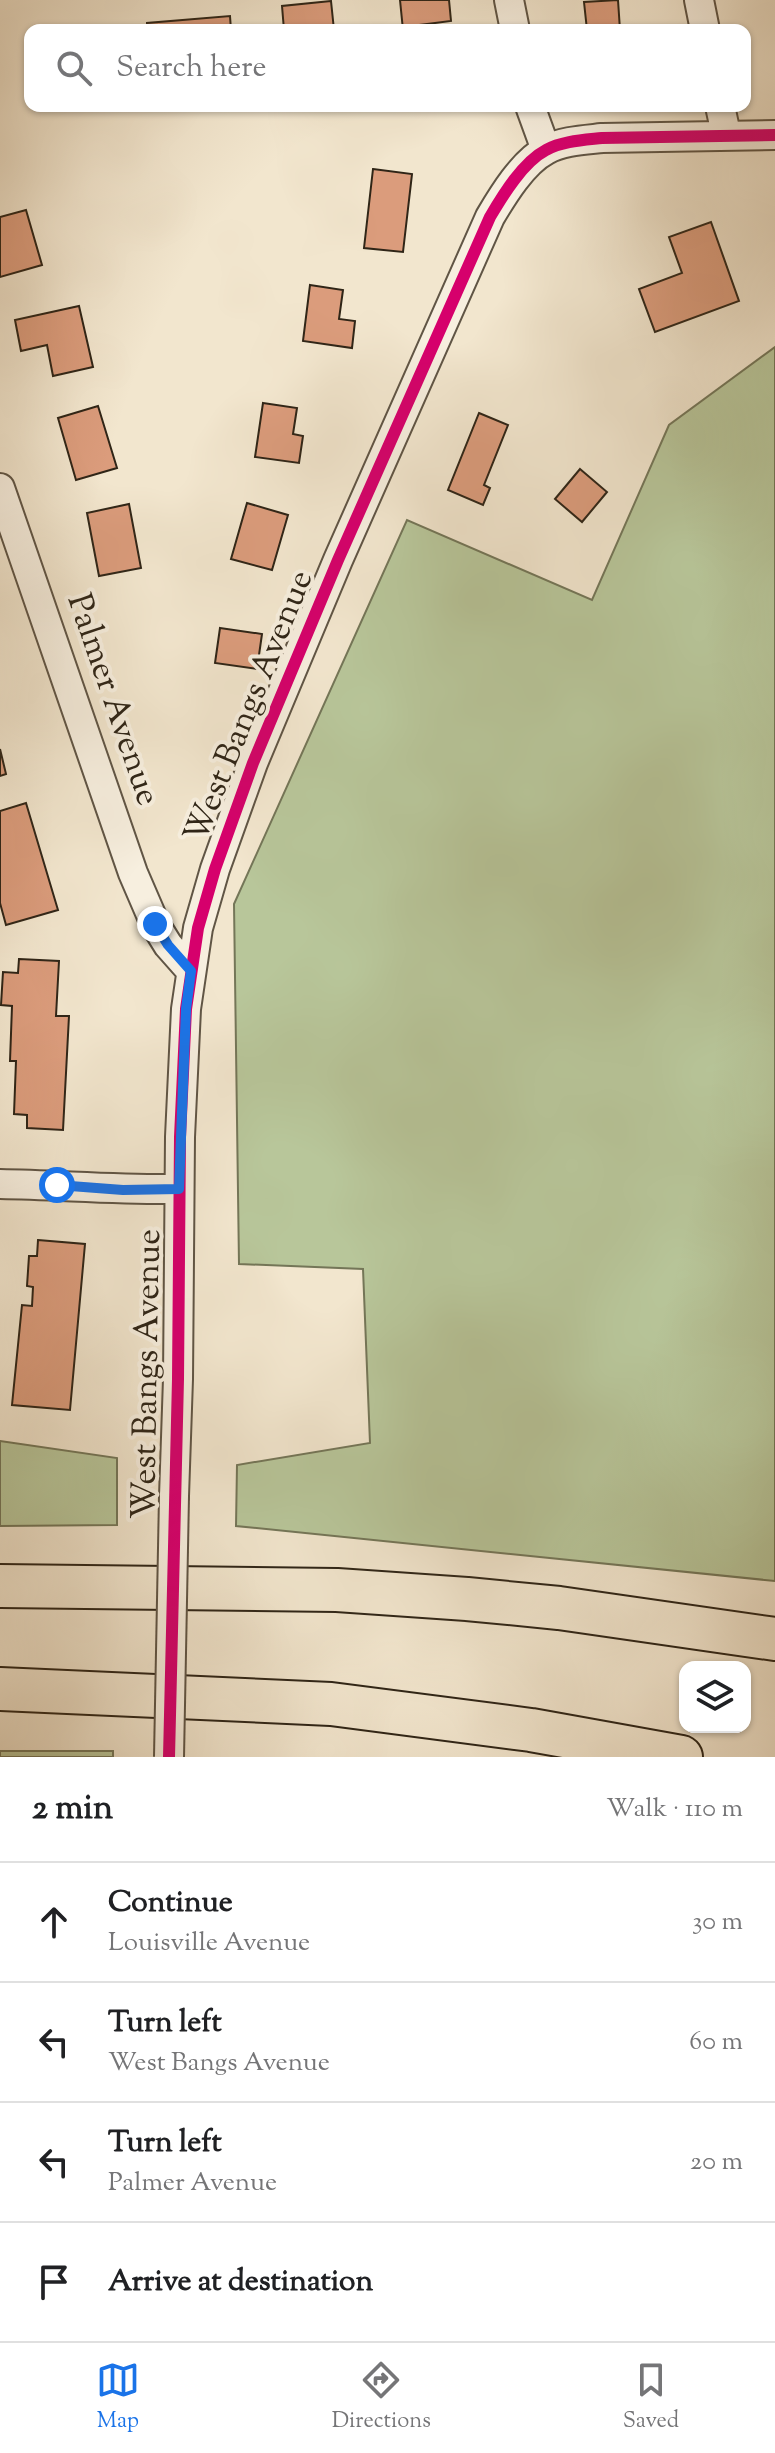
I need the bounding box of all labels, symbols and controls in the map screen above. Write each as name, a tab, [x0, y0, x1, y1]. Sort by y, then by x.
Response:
search box	[24, 24, 751, 112]
icon: search	[52, 46, 96, 90]
text: Search here	[116, 47, 266, 90]
street label: West Bangs Avenue	[173, 563, 327, 851]
street label: Palmer Avenue	[53, 588, 171, 812]
route end	[137, 906, 173, 942]
route start	[39, 1167, 75, 1203]
street label: West Bangs Avenue	[121, 1229, 175, 1519]
map controls	[679, 1661, 751, 1733]
button: layers	[679, 1661, 751, 1733]
text: 2 min	[32, 1785, 113, 1834]
text: Walk · 110 m	[606, 1791, 743, 1828]
text: Continue	[108, 1882, 233, 1925]
icon: ahead	[32, 1900, 76, 1944]
text: 30 m	[692, 1904, 743, 1941]
text: Louisville Avenue	[108, 1925, 310, 1962]
text: Turn left	[108, 2002, 222, 2045]
icon: left	[32, 2020, 76, 2064]
text: 60 m	[689, 2024, 743, 2061]
text: West Bangs Avenue	[108, 2045, 330, 2082]
text: Turn left	[108, 2122, 222, 2165]
icon: left	[32, 2140, 76, 2184]
text: 20 m	[690, 2144, 743, 2181]
text: Palmer Avenue	[108, 2165, 277, 2202]
icon: arrive	[32, 2260, 76, 2304]
text: Arrive at destination	[108, 2261, 373, 2304]
tab: Map	[96, 2358, 140, 2438]
tab: Directions	[332, 2358, 431, 2438]
tab: Saved	[623, 2358, 679, 2438]

